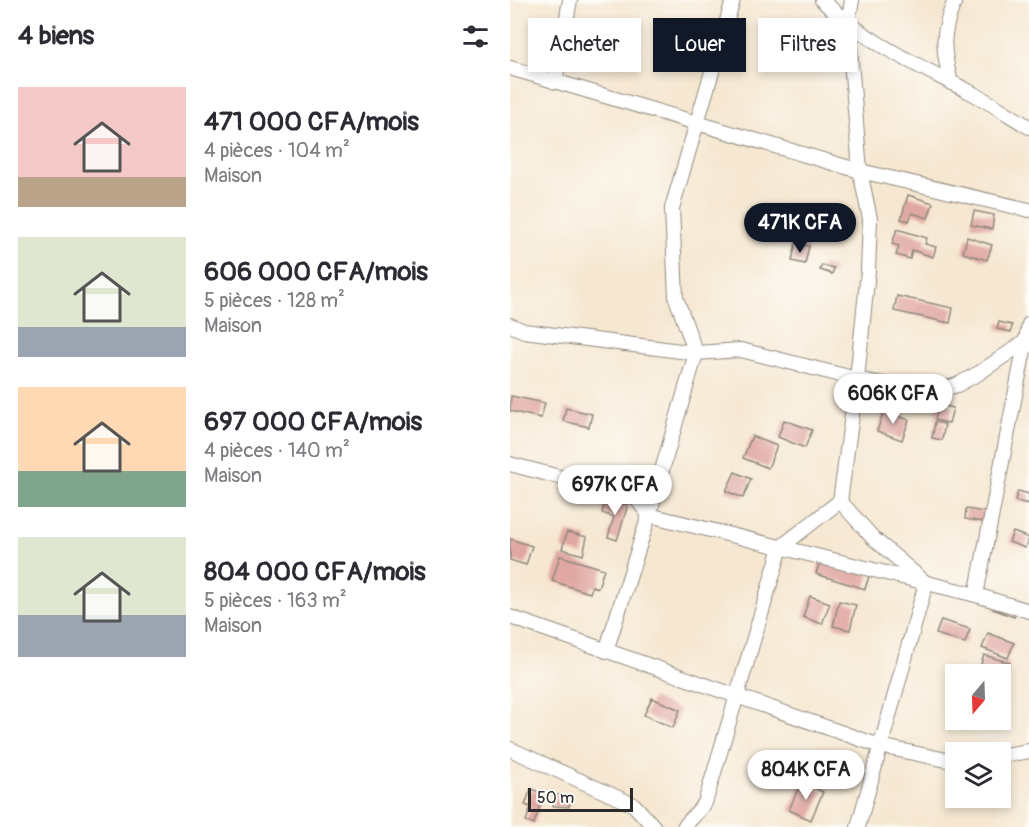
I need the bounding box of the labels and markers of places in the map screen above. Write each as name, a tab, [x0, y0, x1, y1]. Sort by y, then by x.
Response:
pin: 471K CFA	[738, 203, 862, 254]
pin: 606K CFA	[831, 374, 955, 425]
pin: 697K CFA	[553, 465, 677, 516]
pin: 804K CFA	[744, 750, 868, 801]

